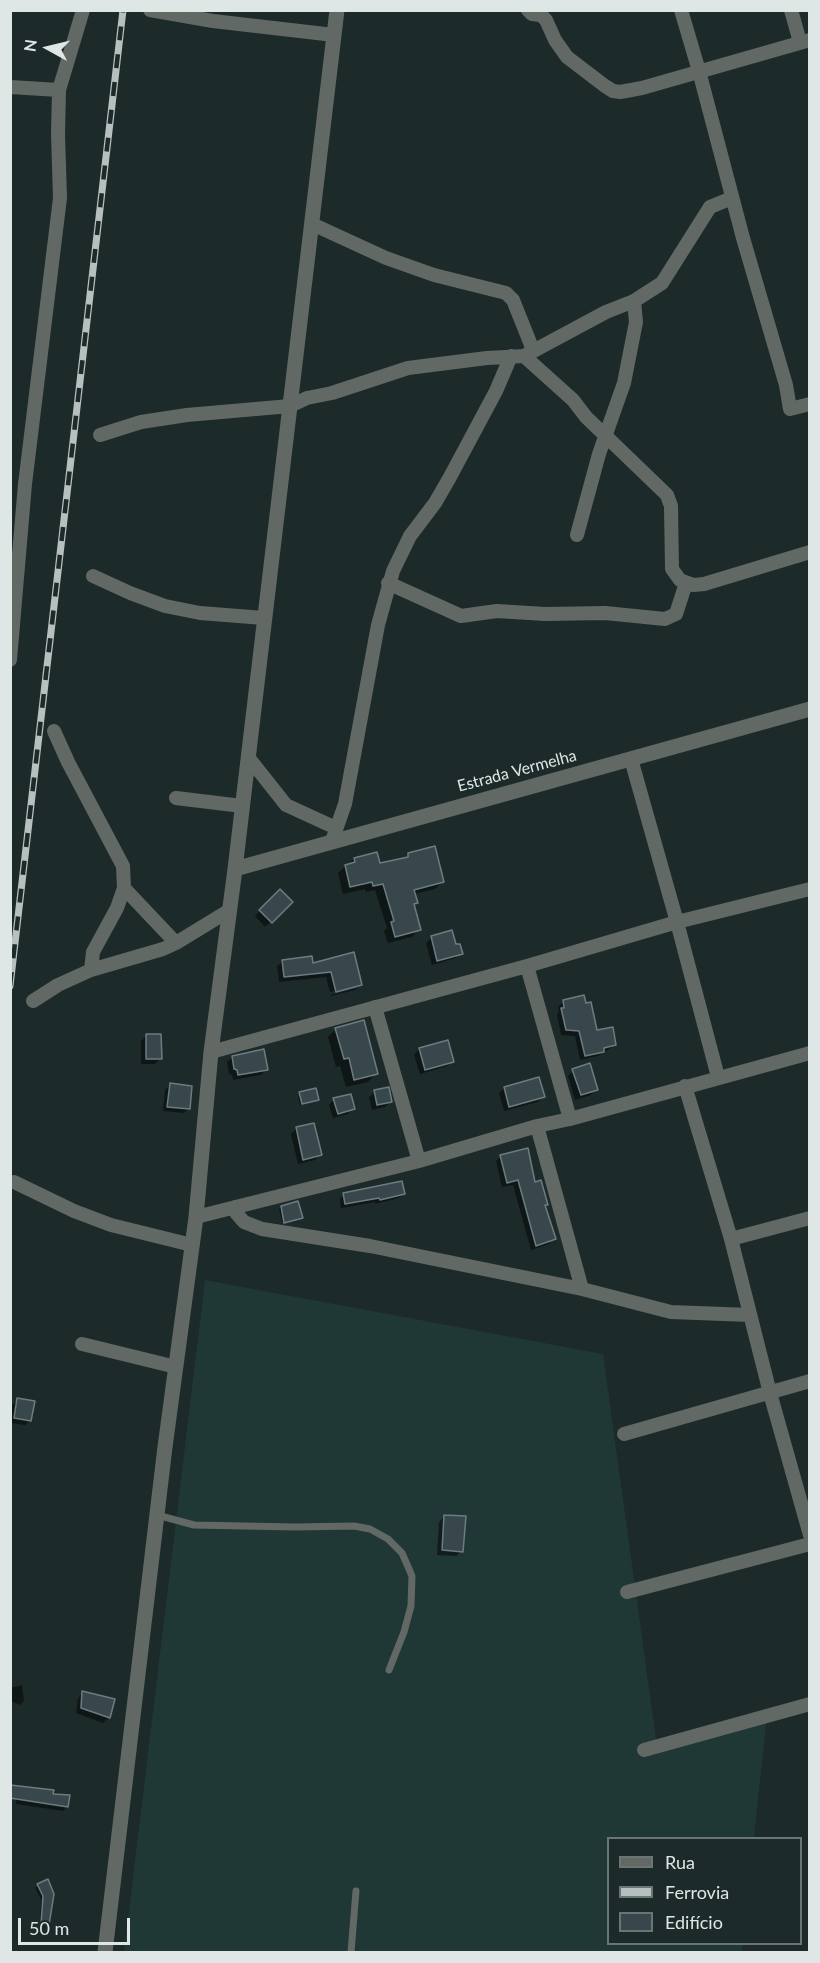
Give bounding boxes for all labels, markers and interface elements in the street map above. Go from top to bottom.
north arrow [18,18,78,78]
text: N [19,38,40,53]
street label: Estrada Vermelha [455,746,579,796]
legend [607,1837,802,1945]
text: Rua [665,1851,695,1873]
text: Ferrovia [665,1881,729,1903]
scale bar [21,1906,134,1944]
text: Edifício [665,1911,723,1933]
text: 50 m [29,1917,69,1939]

